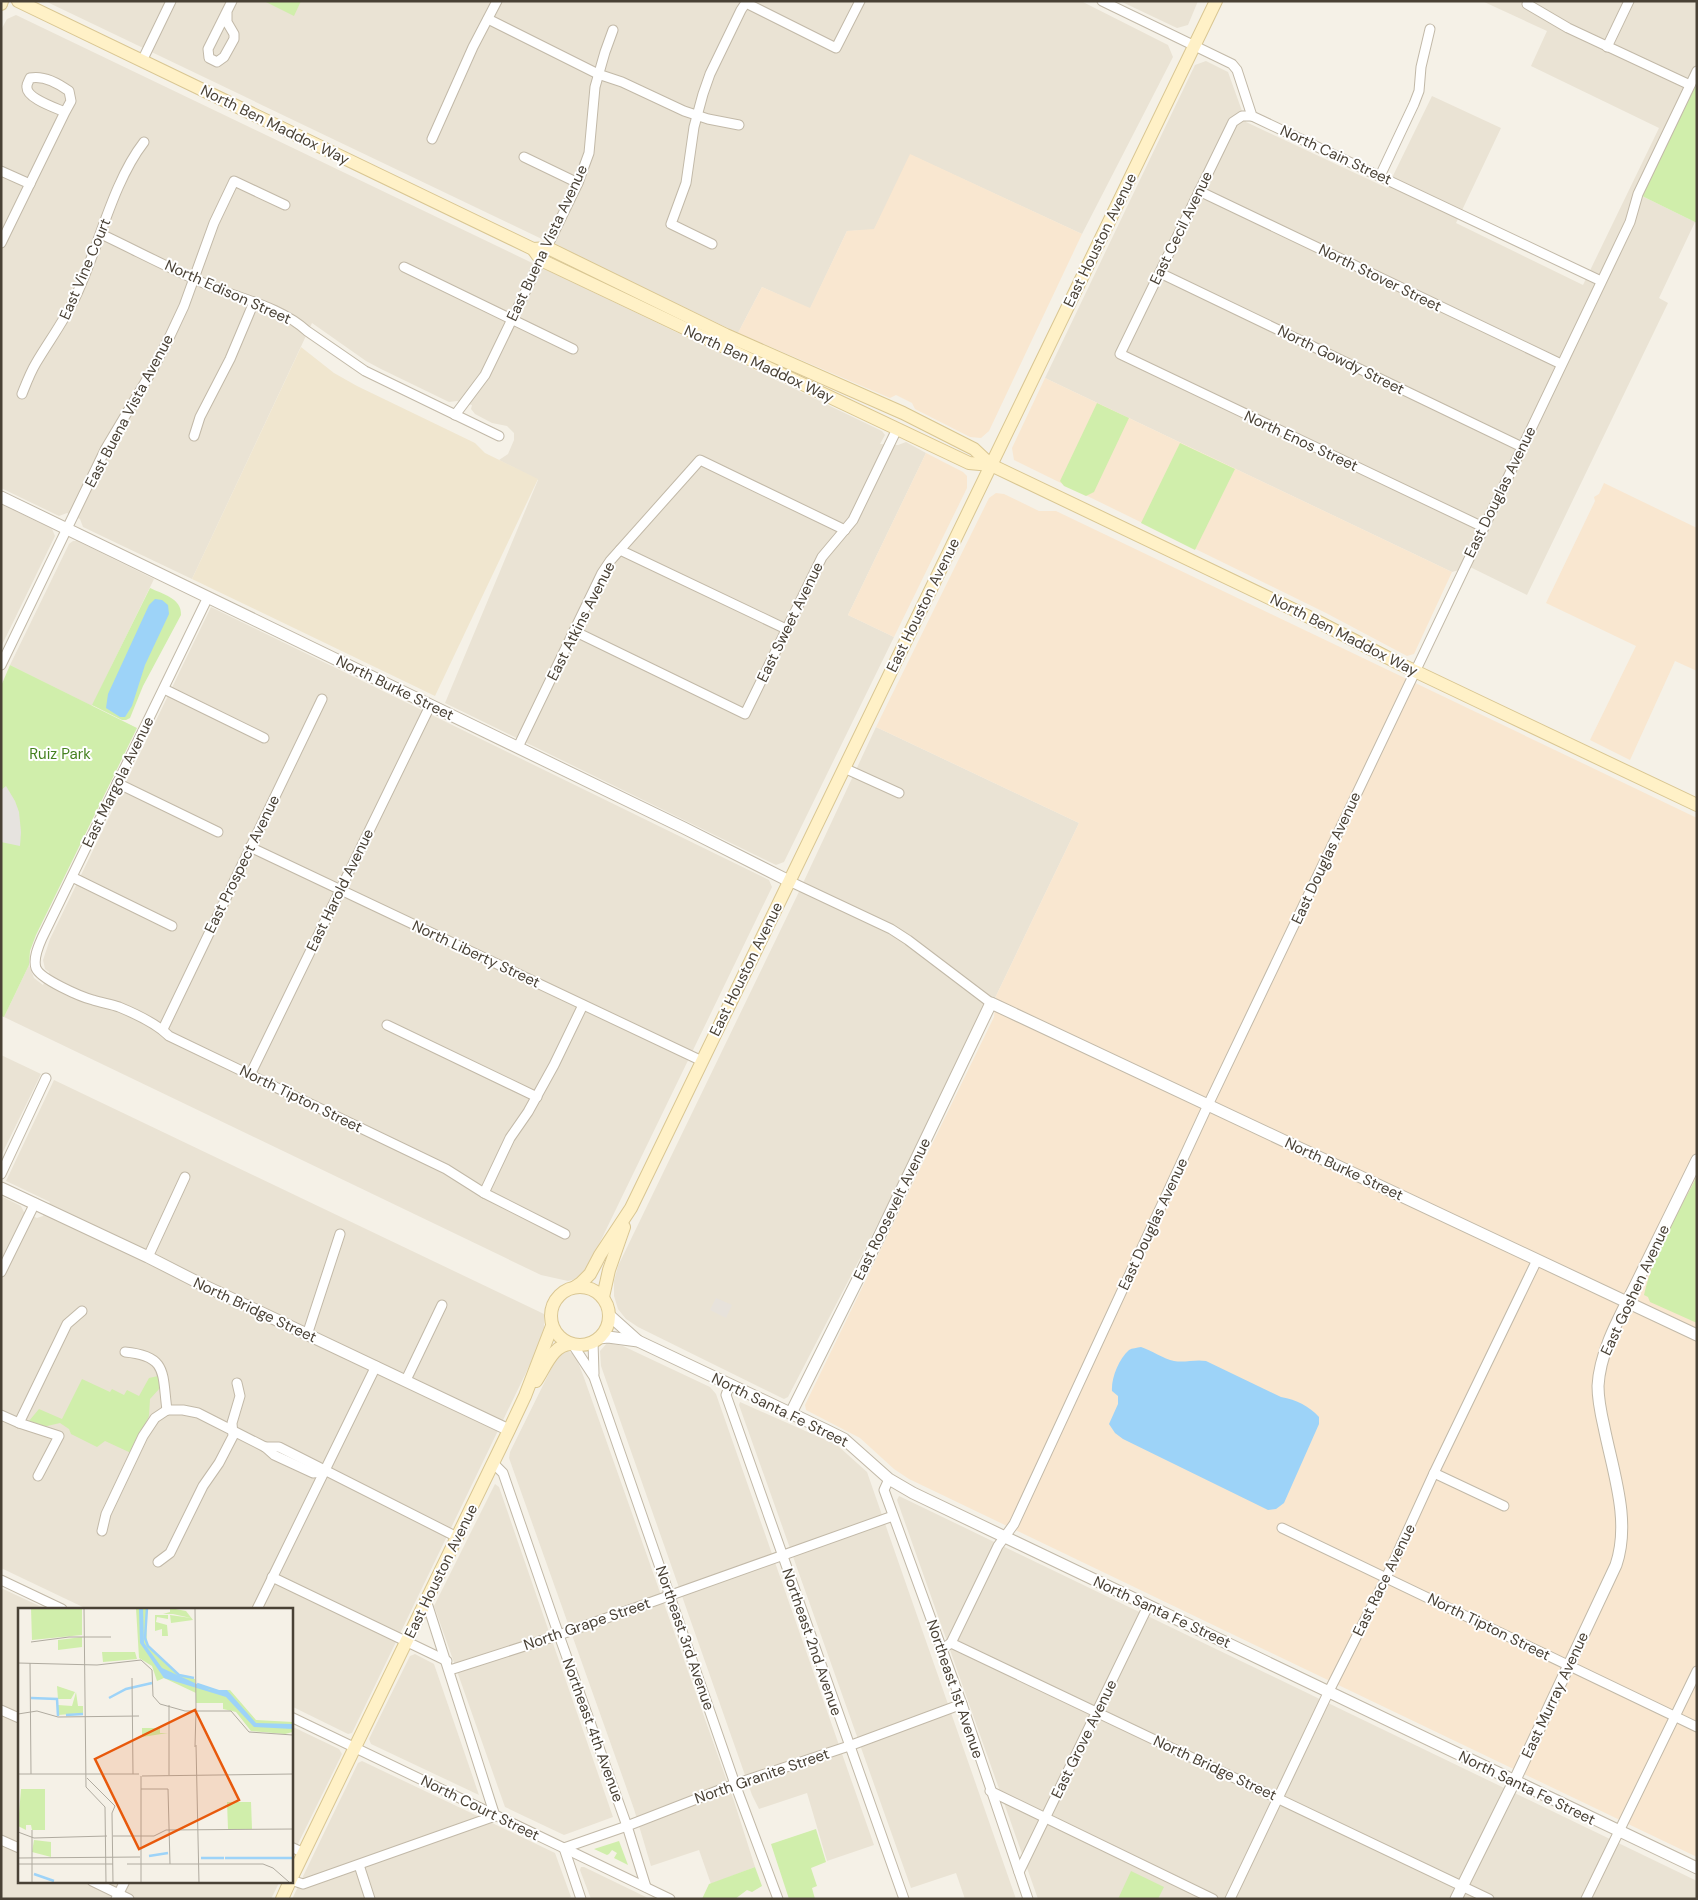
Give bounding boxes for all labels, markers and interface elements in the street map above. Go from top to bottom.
street label: North Ben Maddox Way [197,80,353,170]
street label: North Cain Street [1277,120,1395,190]
street label: East Buena Vista Avenue [502,162,592,324]
street label: East Cecil Avenue [1145,168,1217,288]
street label: East Houston Avenue [1059,170,1141,310]
street label: East Vine Court [55,215,115,323]
street label: North Stover Street [1315,240,1445,316]
street label: North Edison Street [162,255,294,329]
street label: North Ben Maddox Way [681,320,838,408]
street label: North Gowdy Street [1274,321,1408,399]
street label: East Buena Vista Avenue [80,331,178,491]
street label: North Enos Street [1241,406,1361,476]
street label: East Douglas Avenue [1459,423,1541,561]
street label: East Houston Avenue [882,535,964,675]
street label: East Atkins Avenue [542,558,620,684]
street label: East Sweet Avenue [752,559,828,685]
street label: North Ben Maddox Way [1267,589,1422,681]
street label: North Burke Street [333,651,457,725]
street label: East Margola Avenue [78,713,158,851]
park label: Ruiz Park [29,744,91,764]
street label: East Douglas Avenue [1287,789,1365,927]
street label: East Prospect Avenue [200,792,284,936]
street label: East Harold Avenue [302,825,378,955]
street label: East Houston Avenue [705,899,787,1039]
street label: North Liberty Street [409,916,543,992]
street label: North Tipton Street [236,1061,366,1137]
street label: North Burke Street [1282,1133,1407,1205]
street label: East Roosevelt Avenue [849,1135,935,1283]
street label: East Douglas Avenue [1114,1155,1192,1293]
street label: East Goshen Avenue [1596,1221,1674,1359]
street label: North Bridge Street [190,1273,320,1347]
street label: North Santa Fe Street [708,1368,852,1452]
street label: East Houston Avenue [400,1501,482,1641]
street label: East Race Avenue [1348,1521,1420,1639]
street label: Northeast 3rd Avenue [651,1563,719,1713]
street label: Northeast 2nd Avenue [777,1566,847,1718]
street label: North Santa Fe Street [1090,1571,1234,1653]
street label: North Tipton Street [1424,1589,1554,1665]
street label: North Grape Street [521,1593,653,1655]
inset map [18,1608,292,1882]
street label: Northeast 1st Avenue [922,1617,988,1761]
street label: East Murray Avenue [1517,1629,1593,1761]
street label: Northeast 4th Avenue [558,1655,628,1805]
street label: East Grove Avenue [1047,1676,1121,1802]
street label: North Bridge Street [1150,1731,1280,1805]
street label: North Granite Street [692,1744,832,1808]
street label: North Santa Fe Street [1455,1746,1599,1830]
street label: North Court Street [417,1771,543,1845]

